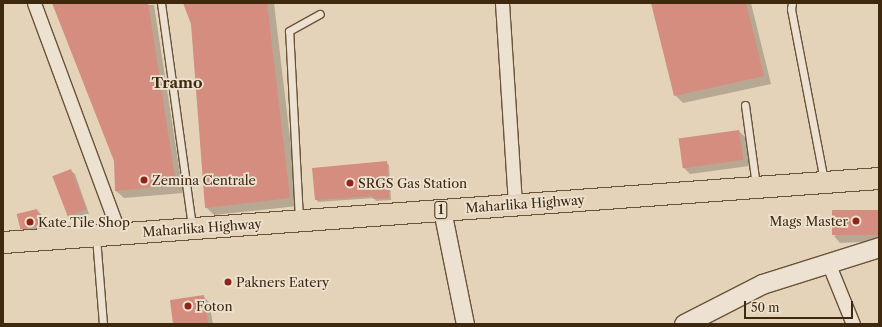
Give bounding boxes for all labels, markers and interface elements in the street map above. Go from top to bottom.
district label: Tramo [151,74,203,92]
place label: Zemina Centrale [152,172,256,188]
marker: Zemina Centrale [139,175,149,185]
place label: SRGS Gas Station [358,175,467,191]
marker: SRGS Gas Station [345,178,355,188]
street label: Maharlika Highway [465,192,585,216]
road number: 1 [434,200,448,220]
place label: Mags Master [769,213,848,229]
place label: Kate Tile Shop [38,214,130,230]
street label: Maharlika Highway [142,216,262,240]
marker: Mags Master [851,216,861,226]
marker: Kate Tile Shop [25,217,35,227]
place label: Pakners Eatery [236,274,329,290]
marker: Pakners Eatery [223,277,233,287]
scale bar [746,293,855,319]
place label: Foton [196,298,233,314]
text: 50 m [751,300,780,315]
marker: Foton [183,301,193,311]

